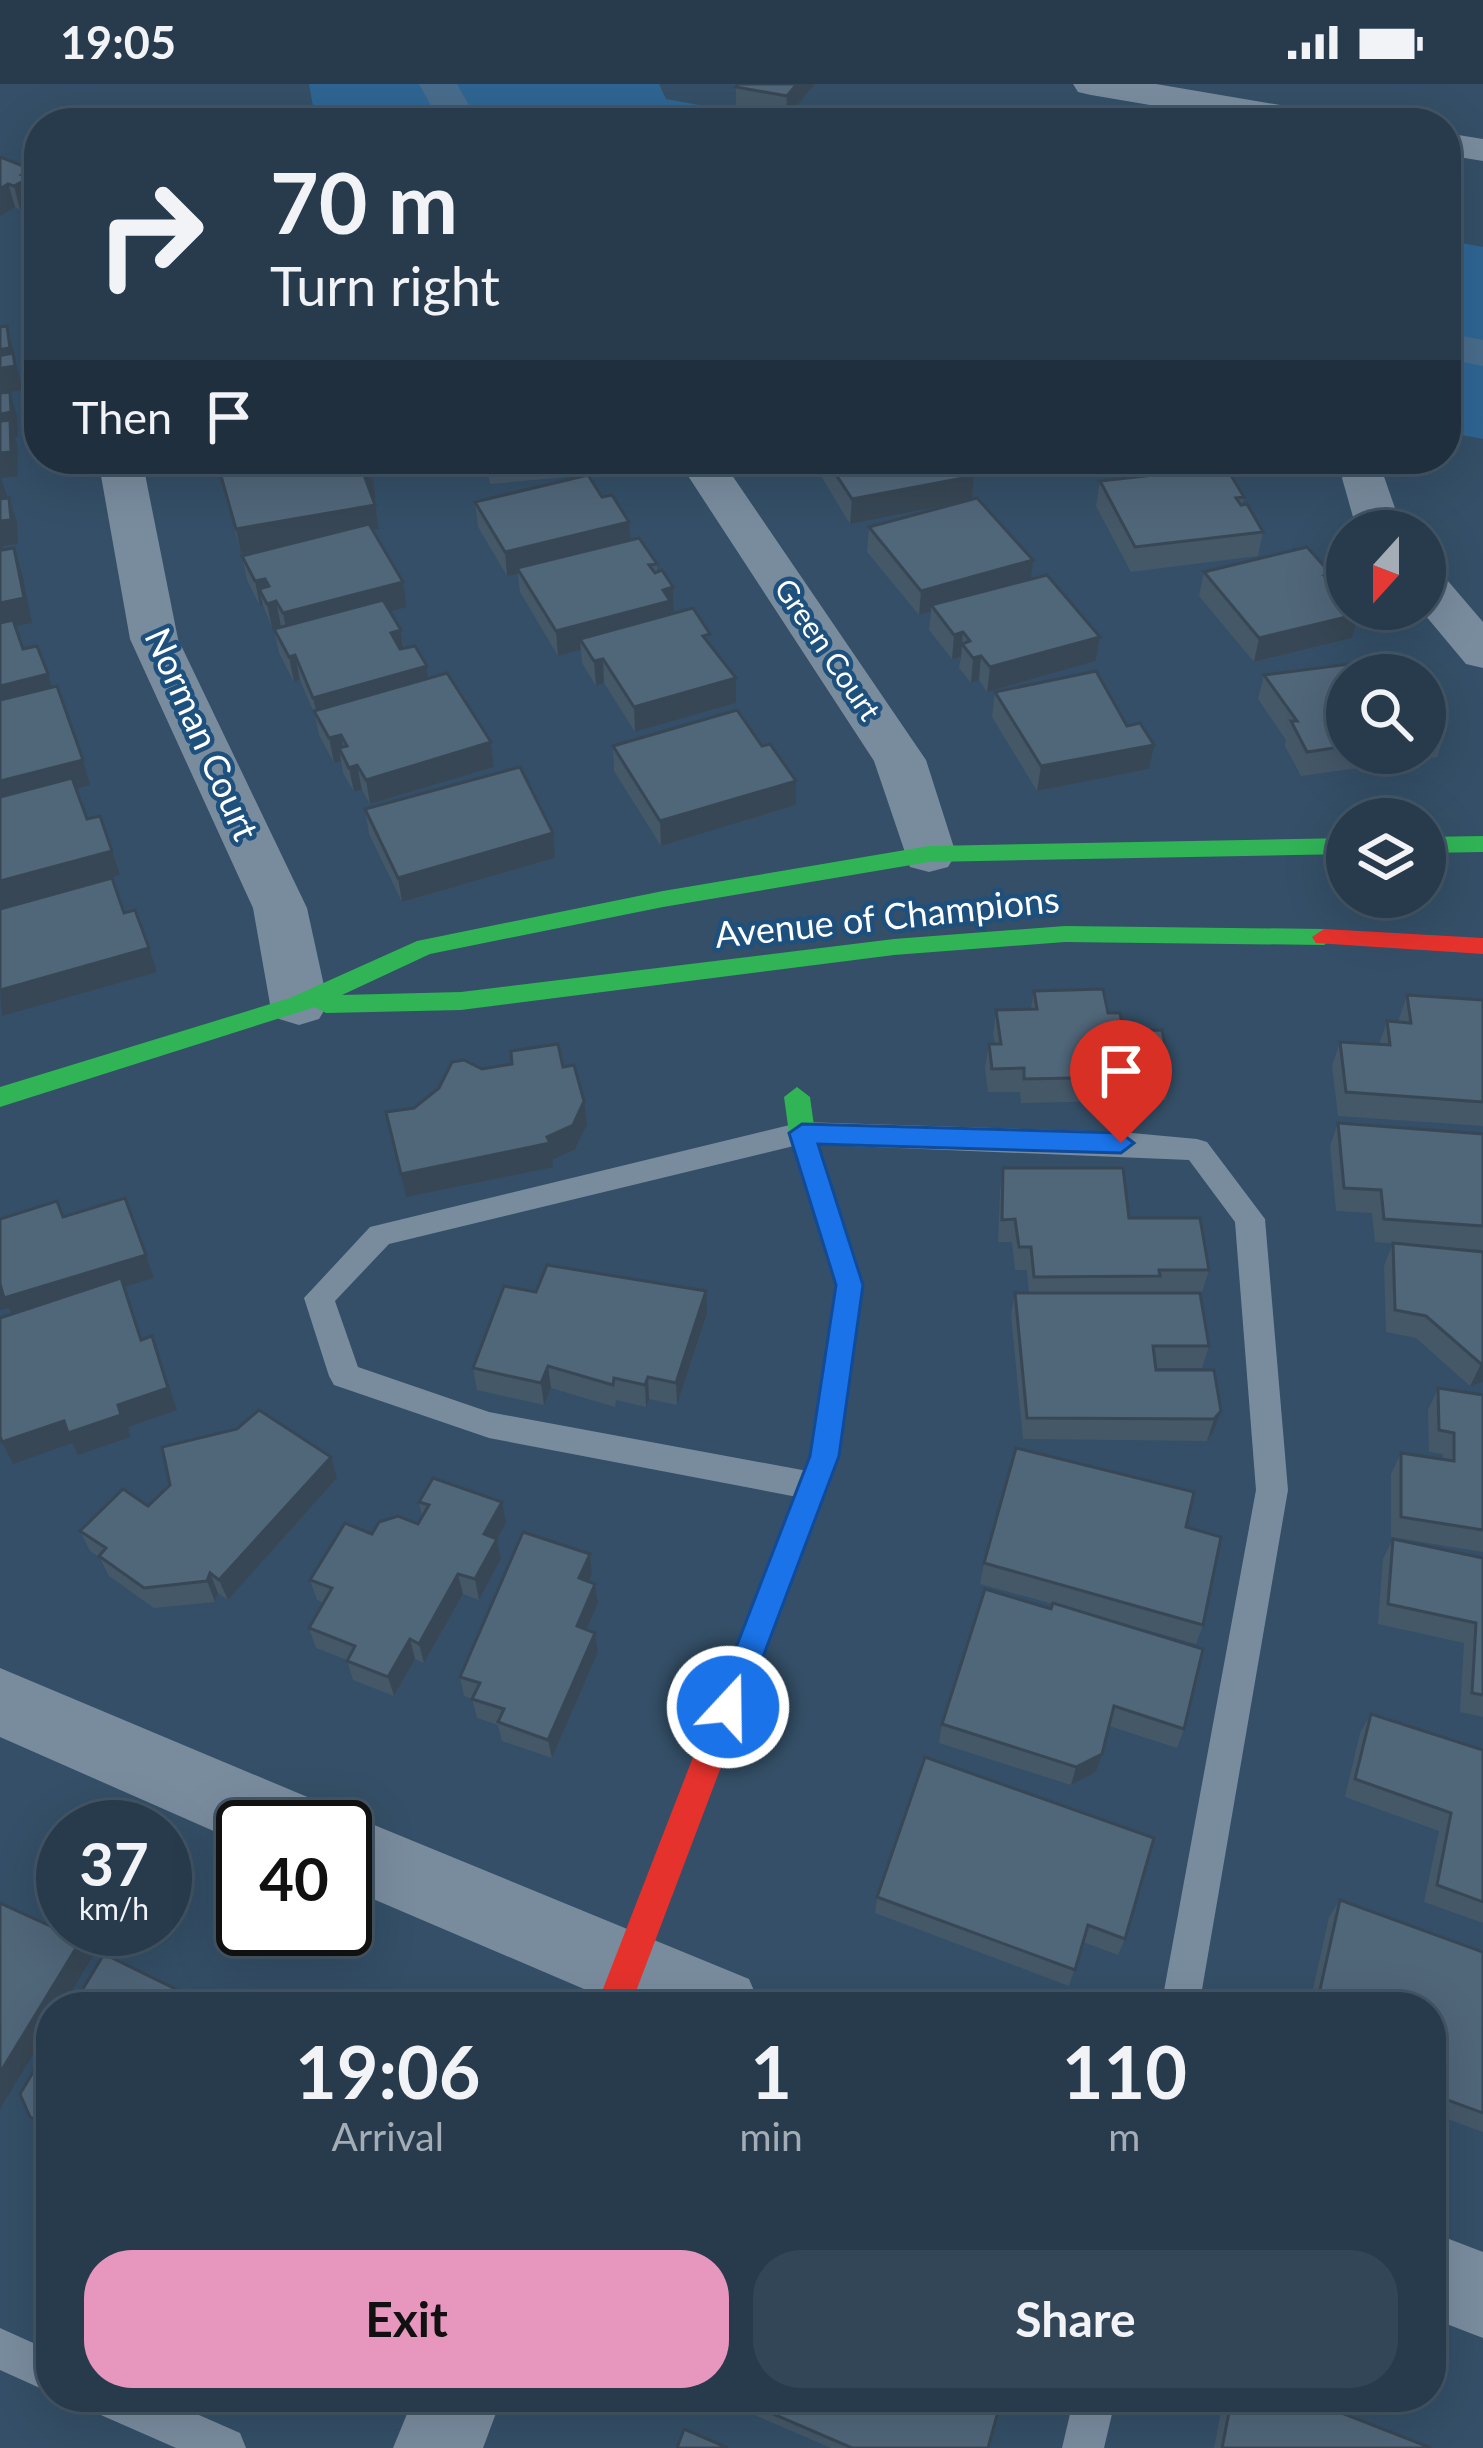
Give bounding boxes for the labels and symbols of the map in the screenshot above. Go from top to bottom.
north arrow [1326,510,1446,630]
street label: Green Court [768,571,889,727]
street label: Norman Court [137,621,269,847]
street label: Avenue of Champions [712,876,1061,956]
pin [1070,1020,1172,1143]
position arrow [665,1644,791,1770]
speed limit sign: 40 [216,1800,372,1956]

